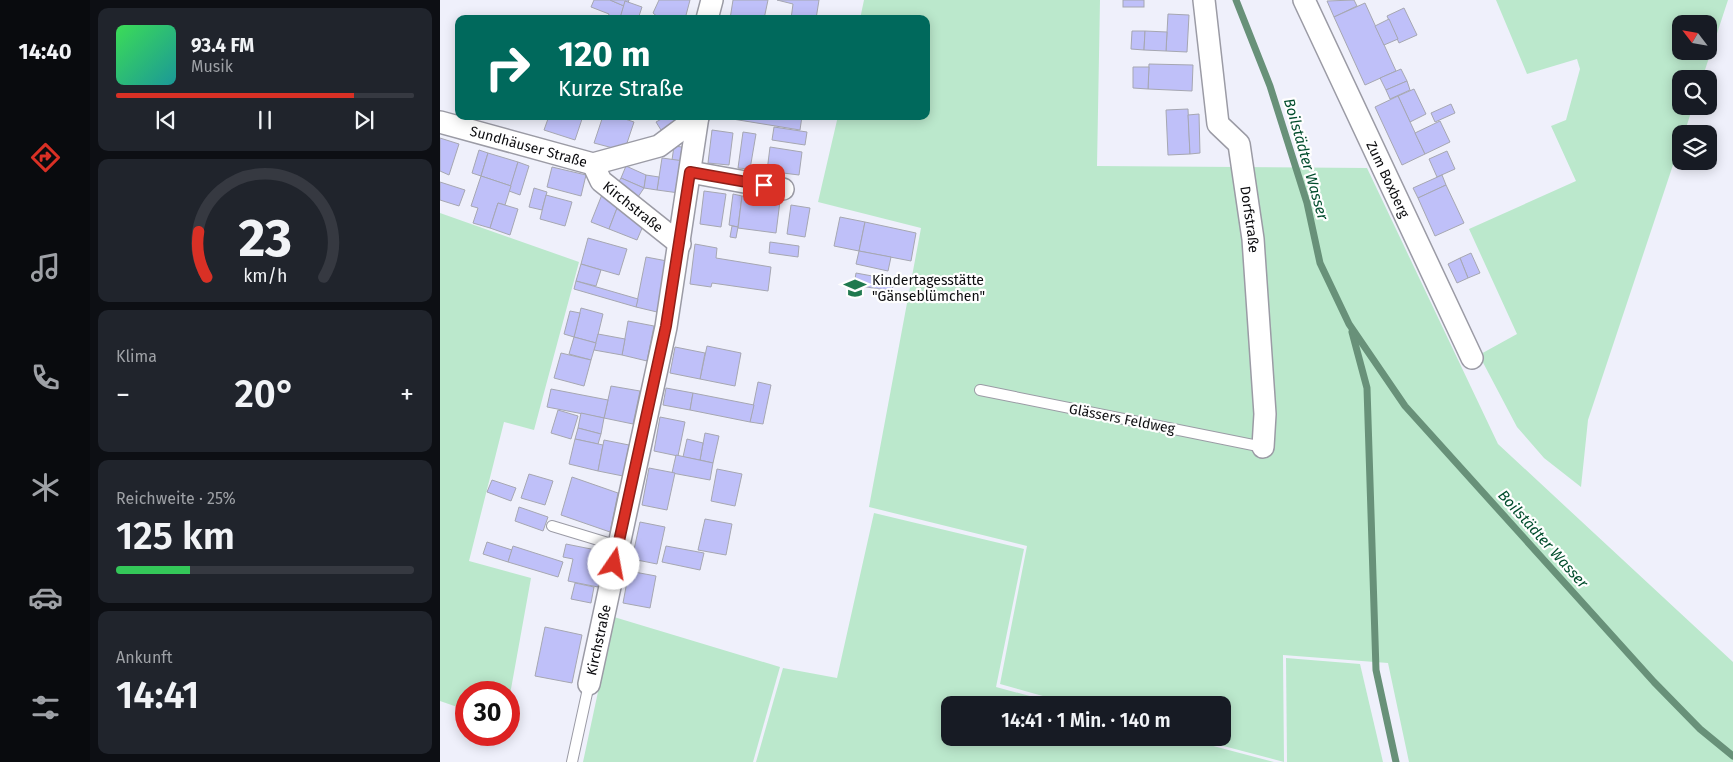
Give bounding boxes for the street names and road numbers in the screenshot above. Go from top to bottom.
street label: Sundhäuser Straße [468,122,589,171]
street label: Zum Boxberg [1363,138,1414,221]
street label: Kirchstraße [600,178,667,236]
street label: Dorfstraße [1237,185,1262,253]
street label: Glässers Feldweg [1068,400,1177,438]
street label: Kirchstraße [583,603,614,677]

